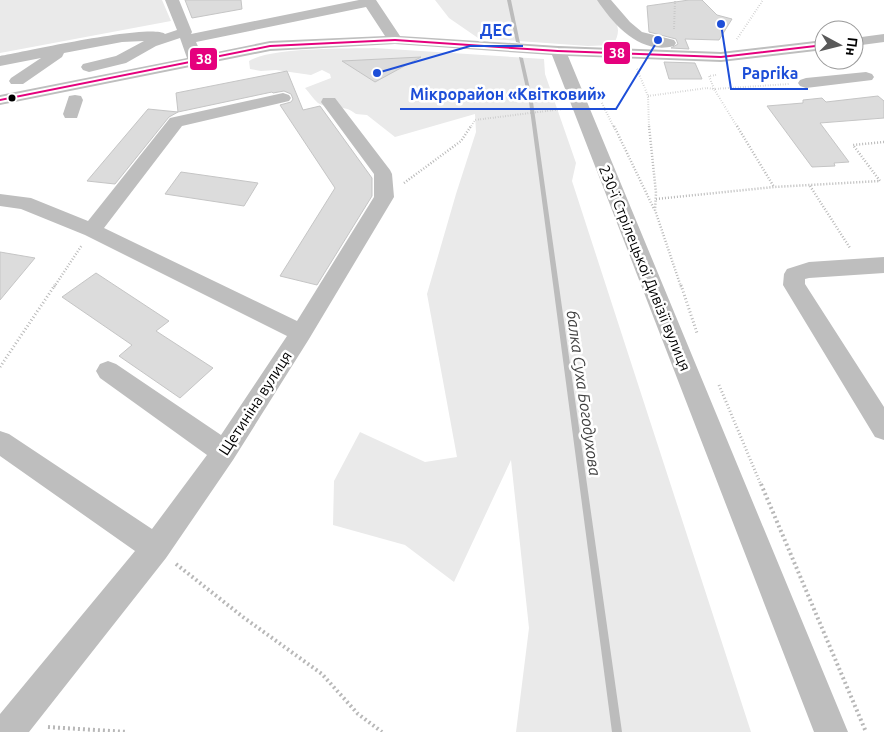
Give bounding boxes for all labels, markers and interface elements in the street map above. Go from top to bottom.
callout: ДЕС [470,15,523,46]
north arrow [814,20,864,70]
text: ДЕС [480,21,512,39]
text: Пн [843,36,861,57]
line badge: 38 [603,41,631,65]
text: 38 [609,45,625,61]
line badge: 38 [189,47,218,71]
text: 38 [196,51,212,67]
callout: Paprika [731,58,808,89]
text: Paprika [742,64,798,82]
callout: Мікрорайон «Квітковий» [400,78,616,109]
text: Мікрорайон «Квітковий» [410,85,606,103]
unlabelled marker [7,93,17,103]
street label: 230-ї Стрілецької Дивізії вулиця [596,163,694,373]
water label: балка Суха Богодухова [563,309,605,477]
street label: Щетиніна вулиця [215,348,295,458]

